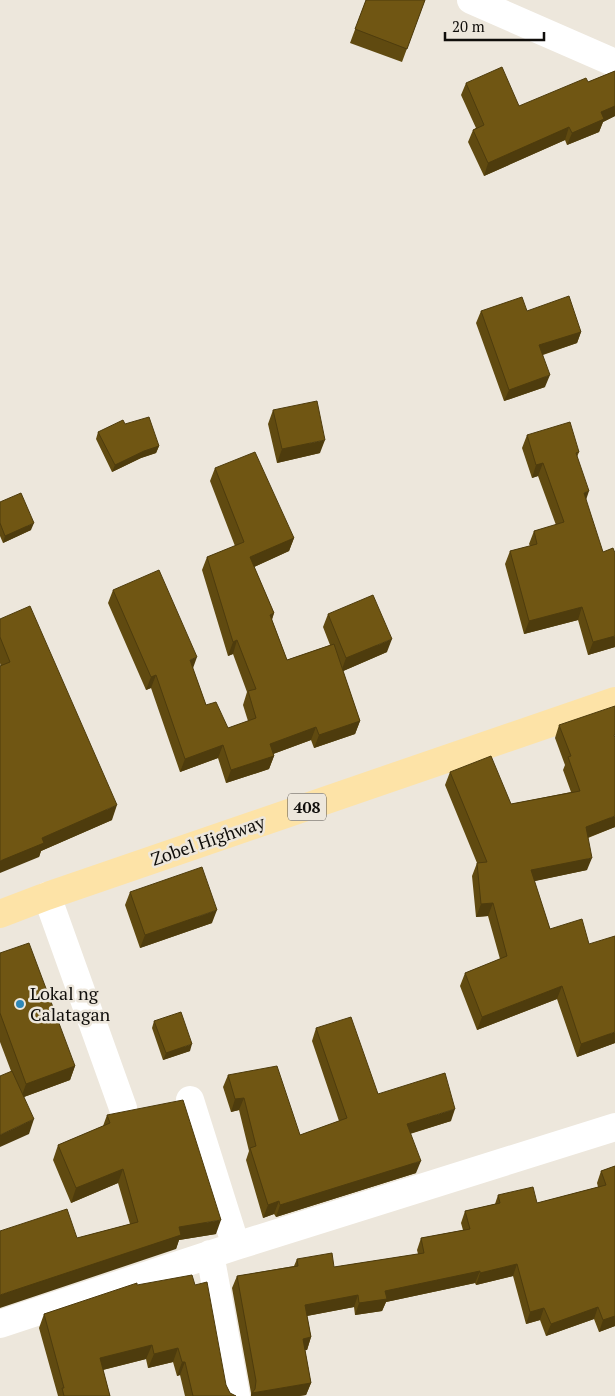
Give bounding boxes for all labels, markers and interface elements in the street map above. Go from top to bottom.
scale bar [445,10,544,42]
text: 20 m [452,16,485,36]
road number: 408 [288,794,326,820]
street label: Zobel Highway [148,809,269,871]
place label: Lokal ng Calatagan [30,981,111,1026]
marker: Lokal ng Calatagan [14,998,26,1010]

